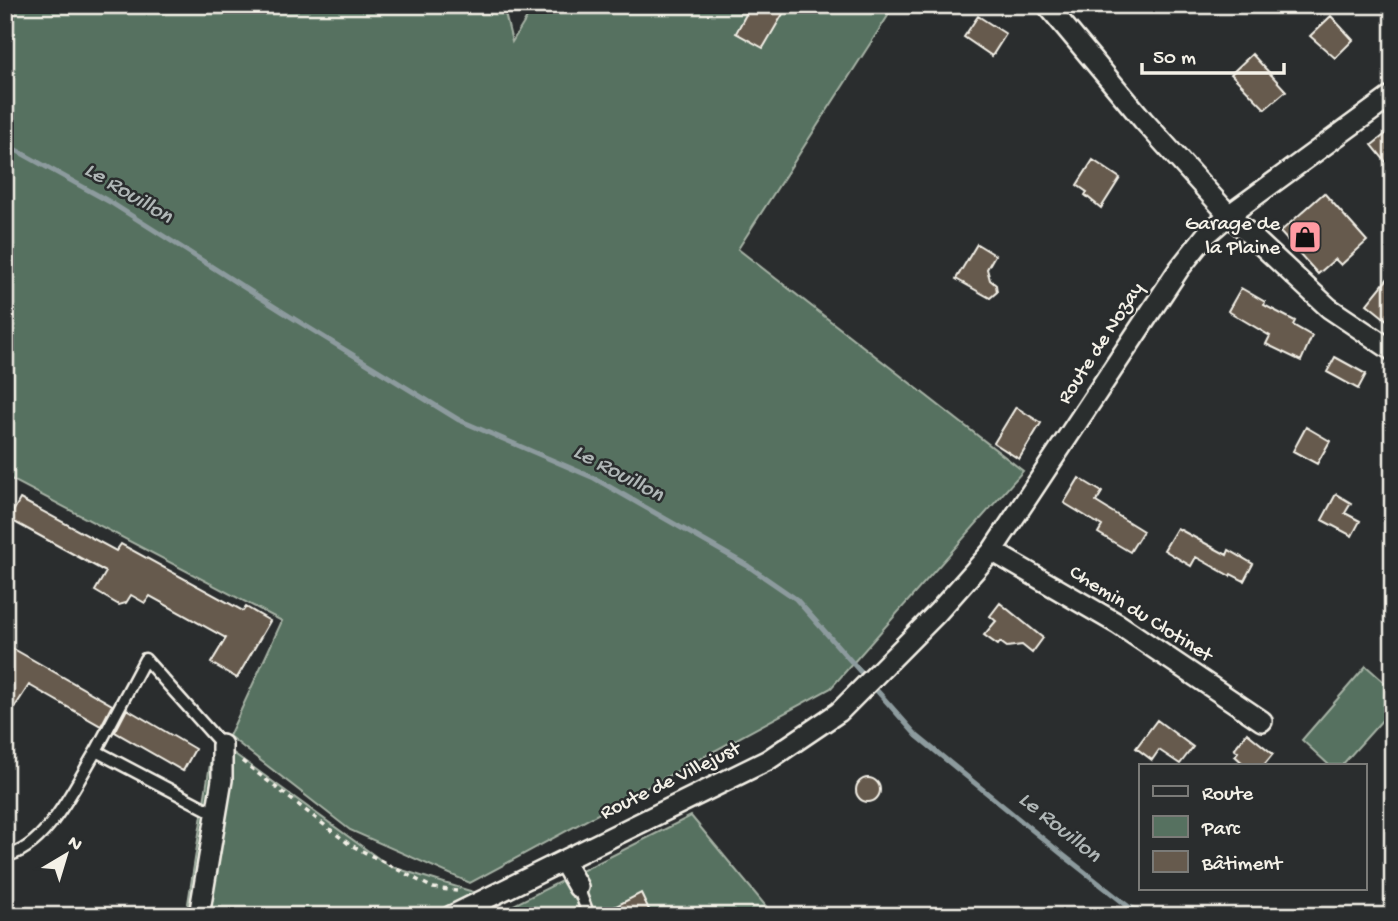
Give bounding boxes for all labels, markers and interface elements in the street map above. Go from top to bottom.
scale bar [1142,32,1284,76]
text: 50 m [1153,47,1196,72]
water label: Le Rouillon [79,157,178,231]
place label: Garage de la Plaine [1185,213,1281,262]
shop icon: Garage de la Plaine [1286,218,1324,256]
street label: Route de Nozay [1053,278,1151,410]
water label: Le Rouillon [568,439,669,510]
street label: Chemin du Clotinet [1064,561,1218,670]
street label: Route de Villejust [597,736,747,827]
legend [1139,764,1366,890]
text: Route [1202,783,1254,808]
water label: Le Rouillon [1012,787,1107,870]
text: Parc [1201,818,1241,843]
north arrow [32,820,102,890]
text: N [62,831,86,857]
text: Bâtiment [1201,853,1284,878]

